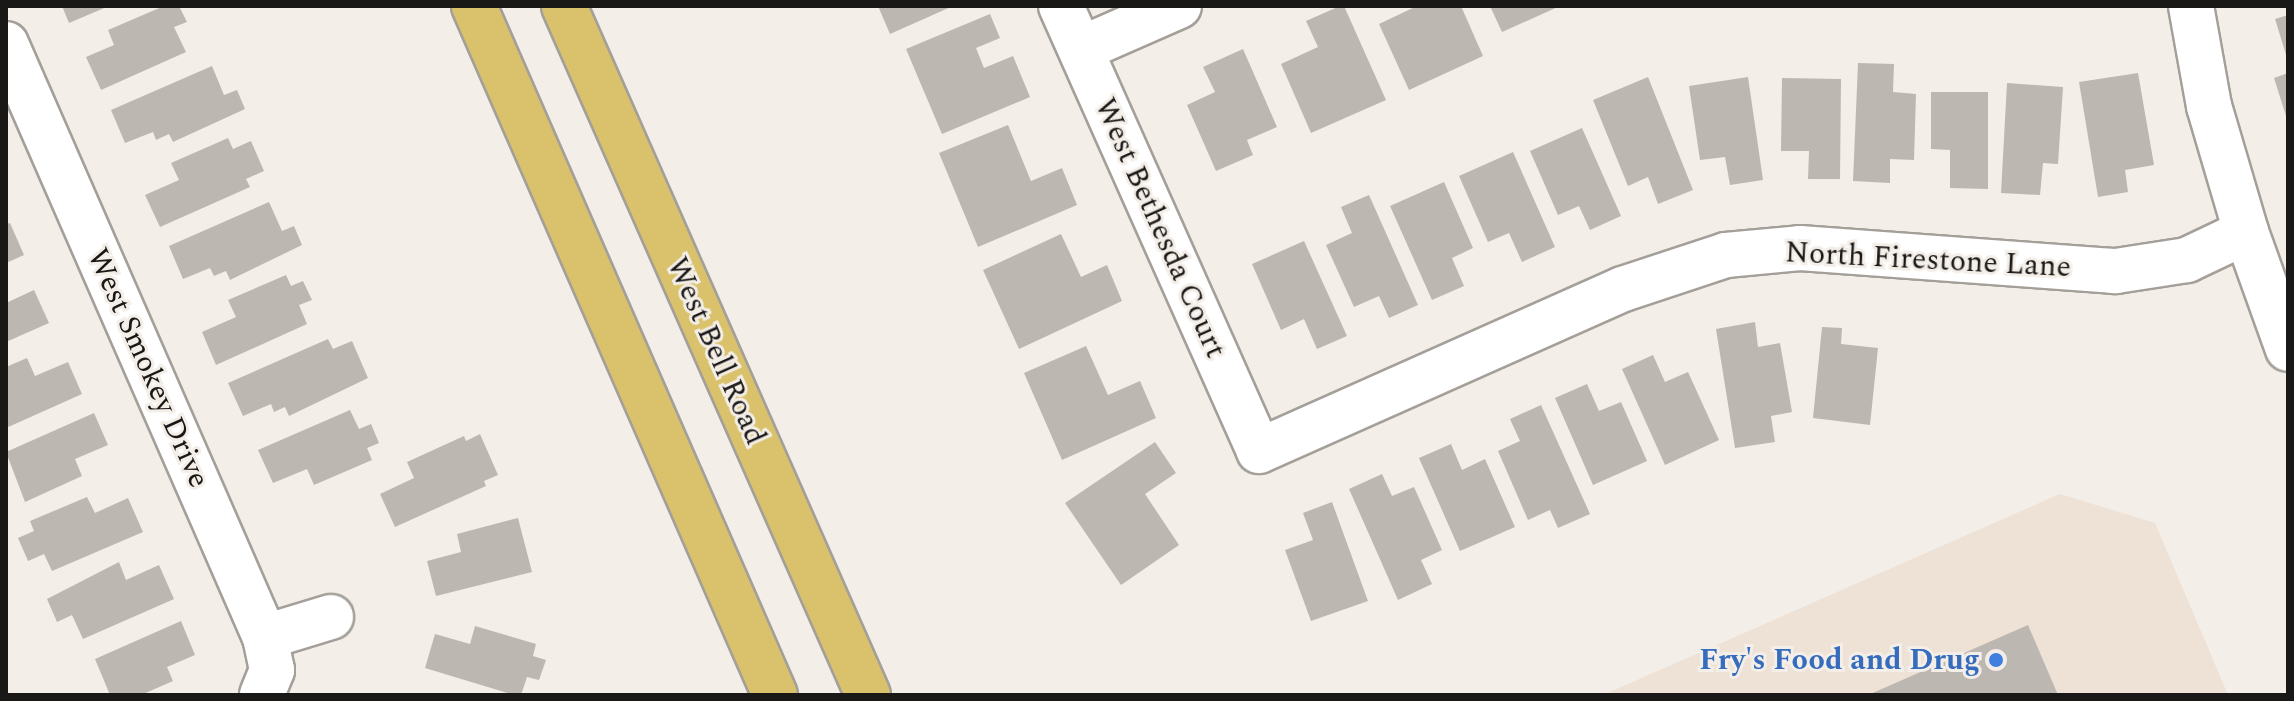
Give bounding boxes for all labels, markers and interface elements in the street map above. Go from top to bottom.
street label: West Bethesda Court [1087,93,1233,363]
street label: North Firestone Lane [1784,235,2072,285]
street label: West Smokey Drive [79,243,217,493]
street label: West Bell Road [659,252,773,450]
place label: Fry's Food and Drug [1699,642,1980,678]
marker: Fry's Food and Drug [1987,651,2005,669]

